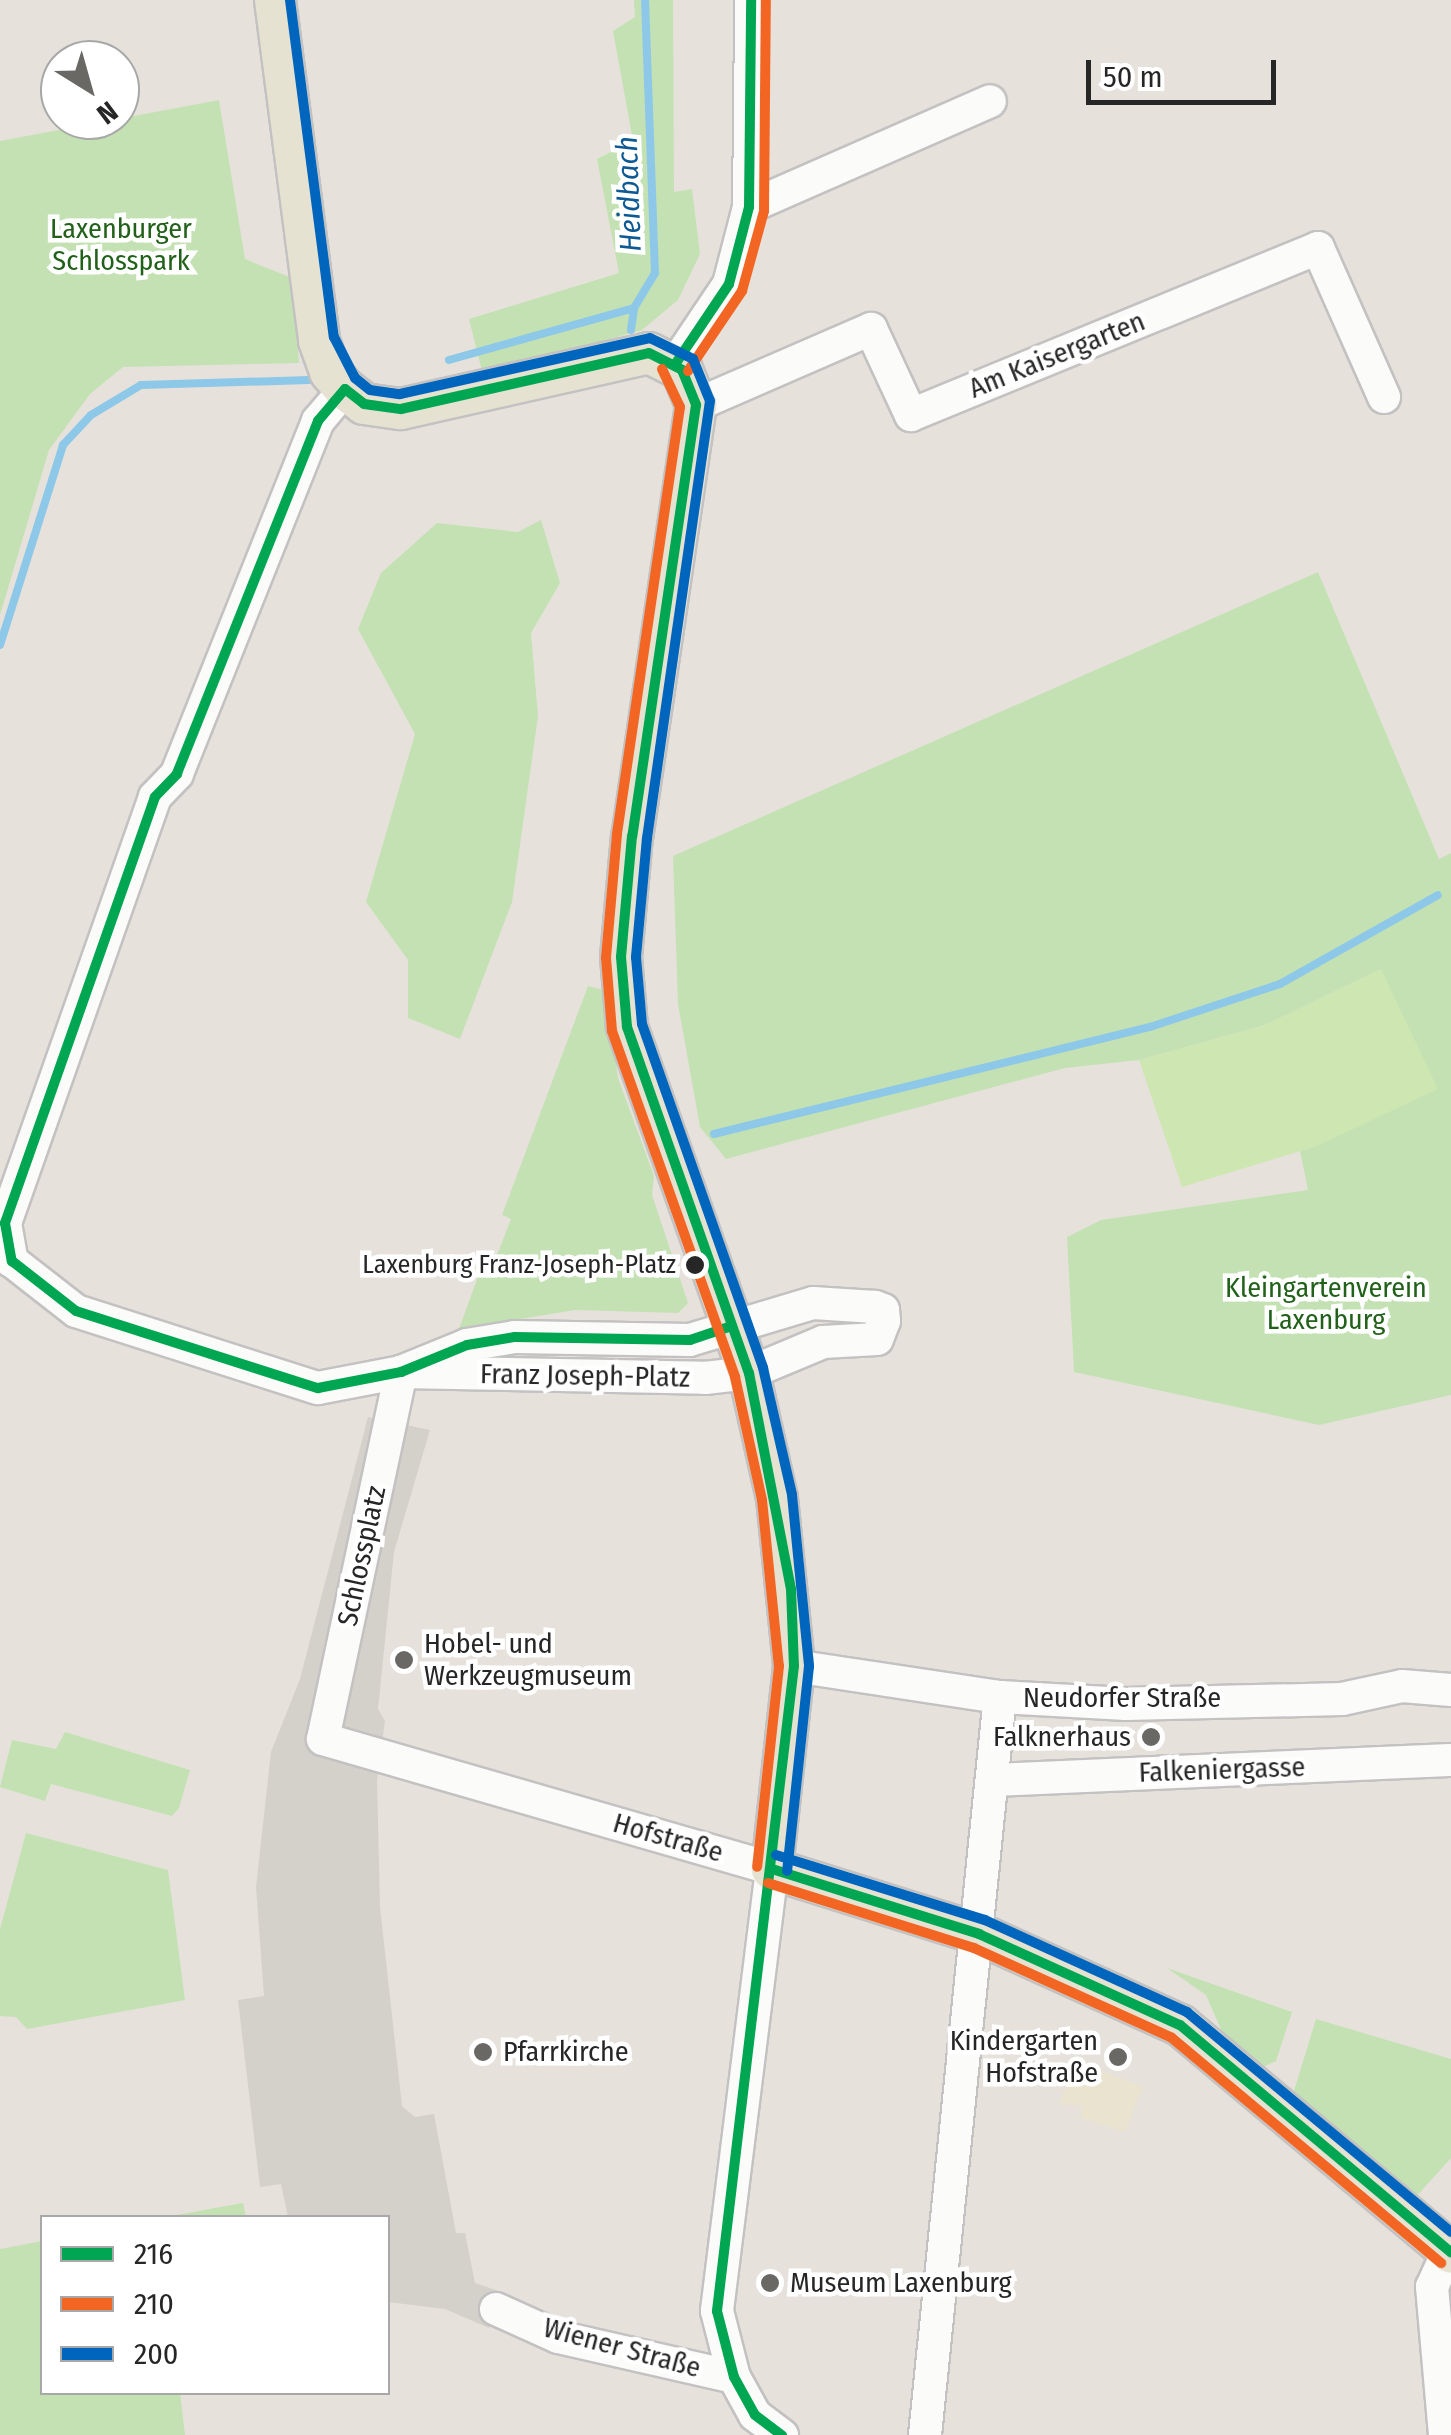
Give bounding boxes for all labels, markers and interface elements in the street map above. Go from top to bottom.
north arrow [40,40,140,140]
scale bar [1091,40,1281,102]
text: 50 m [1103,59,1163,95]
text: N [91,95,124,131]
water label: Heidbach [609,136,649,252]
park label: Laxenburger Schlosspark [50,212,192,278]
street label: Am Kaisergarten [964,304,1150,406]
place label: Laxenburg Franz-Joseph-Platz [362,1249,676,1281]
marker: Laxenburg Franz-Joseph-Platz [685,1255,705,1275]
park label: Kleingartenverein Laxenburg [1225,1271,1427,1337]
street label: Franz Joseph-Platz [480,1357,690,1395]
street label: Schlossplatz [331,1483,393,1629]
place label: Hobel- und Werkzeugmuseum [424,1627,632,1693]
marker: Hobel- und Werkzeugmuseum [393,1649,415,1671]
street label: Neudorfer Straße [1023,1681,1221,1715]
place label: Falknerhaus [993,1720,1131,1754]
marker: Falknerhaus [1140,1726,1162,1748]
street label: Falkeniergasse [1138,1750,1306,1790]
street label: Hofstraße [609,1806,727,1870]
place label: Kindergarten Hofstraße [950,2024,1098,2090]
place label: Pfarrkirche [503,2035,628,2069]
marker: Pfarrkirche [472,2041,494,2063]
marker: Kindergarten Hofstraße [1107,2046,1129,2068]
legend [40,2215,390,2395]
text: 216 [134,2236,173,2272]
place label: Museum Laxenburg [790,2266,1012,2300]
marker: Museum Laxenburg [759,2272,781,2294]
text: 210 [134,2286,174,2322]
street label: Wiener Straße [540,2311,704,2385]
text: 200 [134,2336,179,2372]

